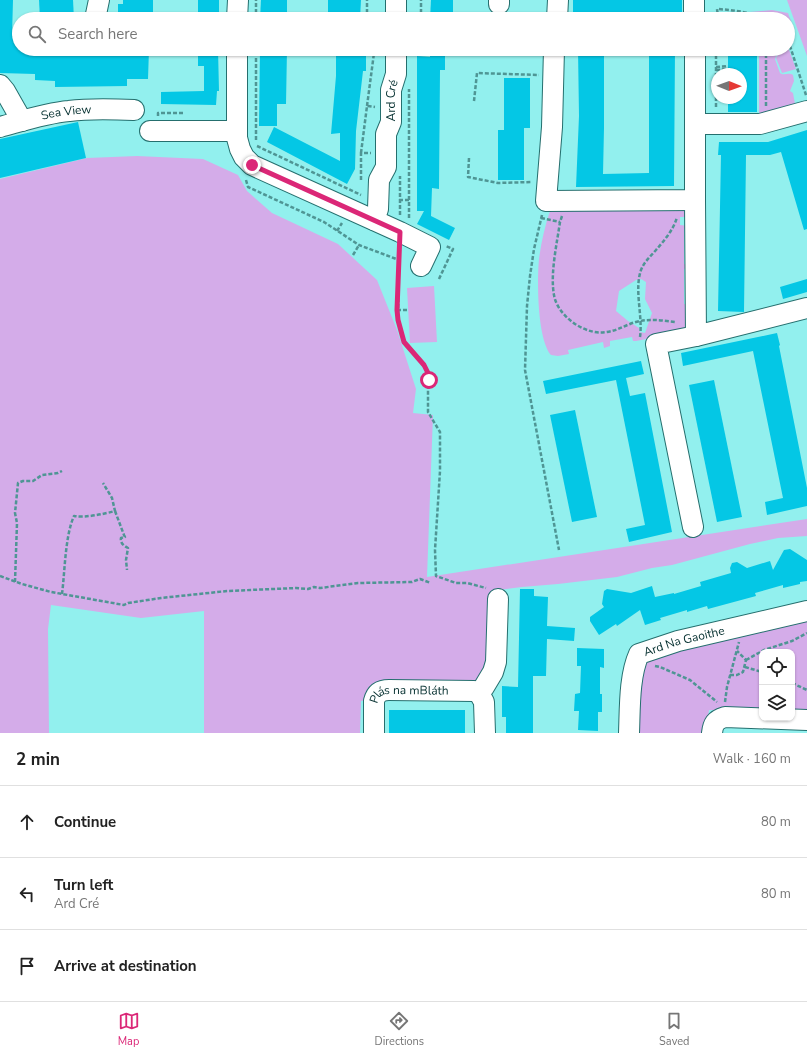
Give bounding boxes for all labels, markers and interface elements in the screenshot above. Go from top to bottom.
search box [12,12,795,56]
icon: search [26,23,48,45]
text: Search here [58,24,138,44]
north arrow [711,68,747,104]
street label: Ard Cré [383,78,402,121]
street label: Sea View [39,101,92,124]
route end [243,156,261,174]
route start [420,371,438,389]
street label: Ard Na Gaoithe [641,622,726,660]
map controls [759,649,795,721]
button: locate [759,649,795,685]
street label: Plás na mBláth [366,682,449,705]
button: layers [759,685,795,721]
text: 2 min [16,748,60,771]
text: Walk · 160 m [713,750,791,768]
icon: ahead [16,811,38,833]
text: Continue [54,812,116,832]
text: 80 m [761,813,791,831]
text: Turn left [54,875,113,895]
icon: left [16,883,38,905]
text: 80 m [761,885,791,903]
text: Ard Cré [54,895,99,913]
icon: arrive [16,955,38,977]
text: Arrive at destination [54,956,197,976]
tab: Map [118,1010,140,1049]
tab: Directions [375,1010,424,1049]
tab: Saved [659,1010,689,1049]

